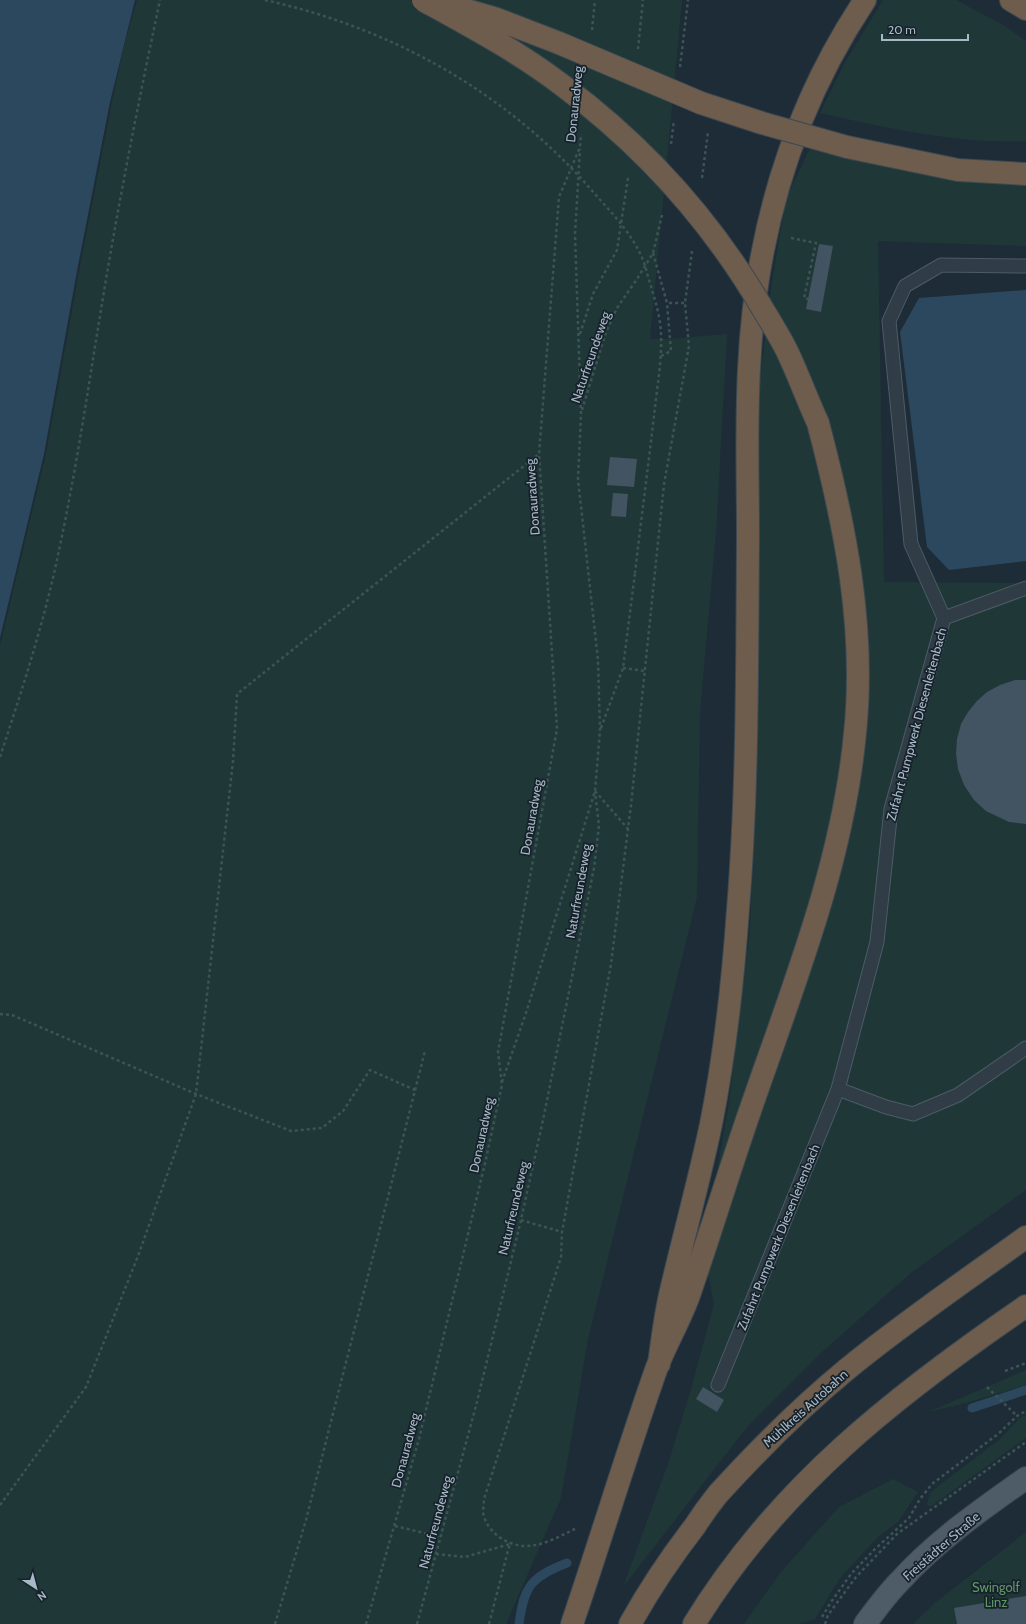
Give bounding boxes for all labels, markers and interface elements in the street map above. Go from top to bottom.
scale bar [882,16,968,42]
text: 20 m [888,22,916,37]
street label: Donauradweg [562,64,586,143]
street label: Naturfreundeweg [567,309,613,405]
street label: Donauradweg [521,458,543,536]
street label: Zufahrt Pumpwerk Diesenleitenbach [882,626,950,822]
street label: Donauradweg [516,777,546,856]
street label: Naturfreundeweg [562,842,594,940]
street label: Donauradweg [465,1095,497,1174]
street label: Zufahrt Pumpwerk Diesenleitenbach [733,1142,823,1332]
street label: Naturfreundeweg [494,1159,532,1256]
street label: Mühlkreis Autobahn [759,1366,851,1450]
street label: Donauradweg [387,1410,423,1489]
street label: Naturfreundeweg [415,1473,455,1570]
street label: Freistädter Straße [899,1508,983,1584]
north arrow [16,1568,56,1608]
park label: Swingolf Linz [972,1579,1021,1610]
text: N [35,1588,49,1604]

